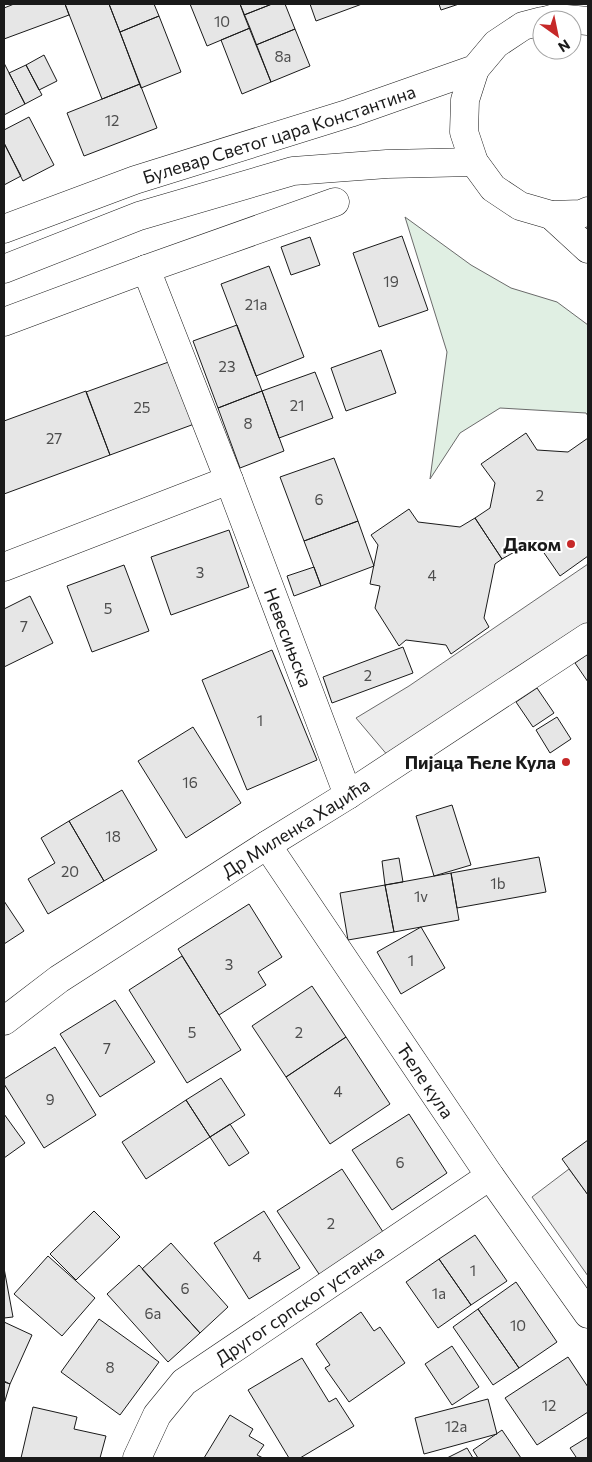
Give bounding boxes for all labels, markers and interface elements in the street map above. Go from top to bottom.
north arrow [532,10,582,60]
house number: 10 [214,12,230,30]
text: N [555,36,573,56]
house number: 8a [275,47,291,65]
street label: Булевар Светог цара Константина [140,80,418,188]
house number: 12 [105,111,119,129]
house number: 19 [383,272,399,290]
house number: 21a [245,295,267,313]
house number: 23 [219,357,235,375]
house number: 21 [290,396,304,414]
house number: 25 [134,398,150,416]
house number: 8 [243,414,253,432]
house number: 27 [46,429,62,447]
house number: 2 [536,486,544,504]
house number: 6 [314,490,324,508]
place label: Даком [503,533,561,555]
marker: Даком [565,538,577,550]
house number: 3 [196,563,204,581]
house number: 4 [428,566,437,584]
street label: Невесињска [260,585,317,690]
house number: 5 [104,599,112,617]
house number: 7 [20,617,28,635]
house number: 2 [364,666,372,684]
house number: 1 [257,711,263,729]
place label: Пијаца Ћеле Кула [405,751,556,773]
marker: Пијаца Ћеле Кула [560,756,572,768]
house number: 16 [182,773,198,791]
street label: Др Миленка Хаџића [218,773,373,882]
house number: 18 [105,827,121,845]
house number: 20 [61,862,79,880]
house number: 1b [490,874,506,892]
house number: 1v [414,887,428,905]
house number: 1 [408,951,414,969]
house number: 3 [225,955,233,973]
house number: 5 [188,1023,196,1041]
house number: 2 [295,1023,303,1041]
house number: 7 [103,1039,111,1057]
street label: Ћеле кула [392,1039,459,1122]
house number: 4 [334,1082,343,1100]
house number: 9 [45,1090,55,1108]
house number: 6 [395,1153,405,1171]
house number: 2 [327,1214,335,1232]
street label: Другог српског устанка [211,1240,388,1369]
house number: 4 [253,1247,262,1265]
house number: 1 [470,1261,476,1279]
house number: 6 [180,1279,190,1297]
house number: 1a [432,1284,446,1302]
house number: 6a [145,1304,161,1322]
house number: 10 [510,1316,526,1334]
house number: 8 [105,1358,115,1376]
house number: 12 [542,1396,556,1414]
house number: 12a [445,1417,467,1435]

